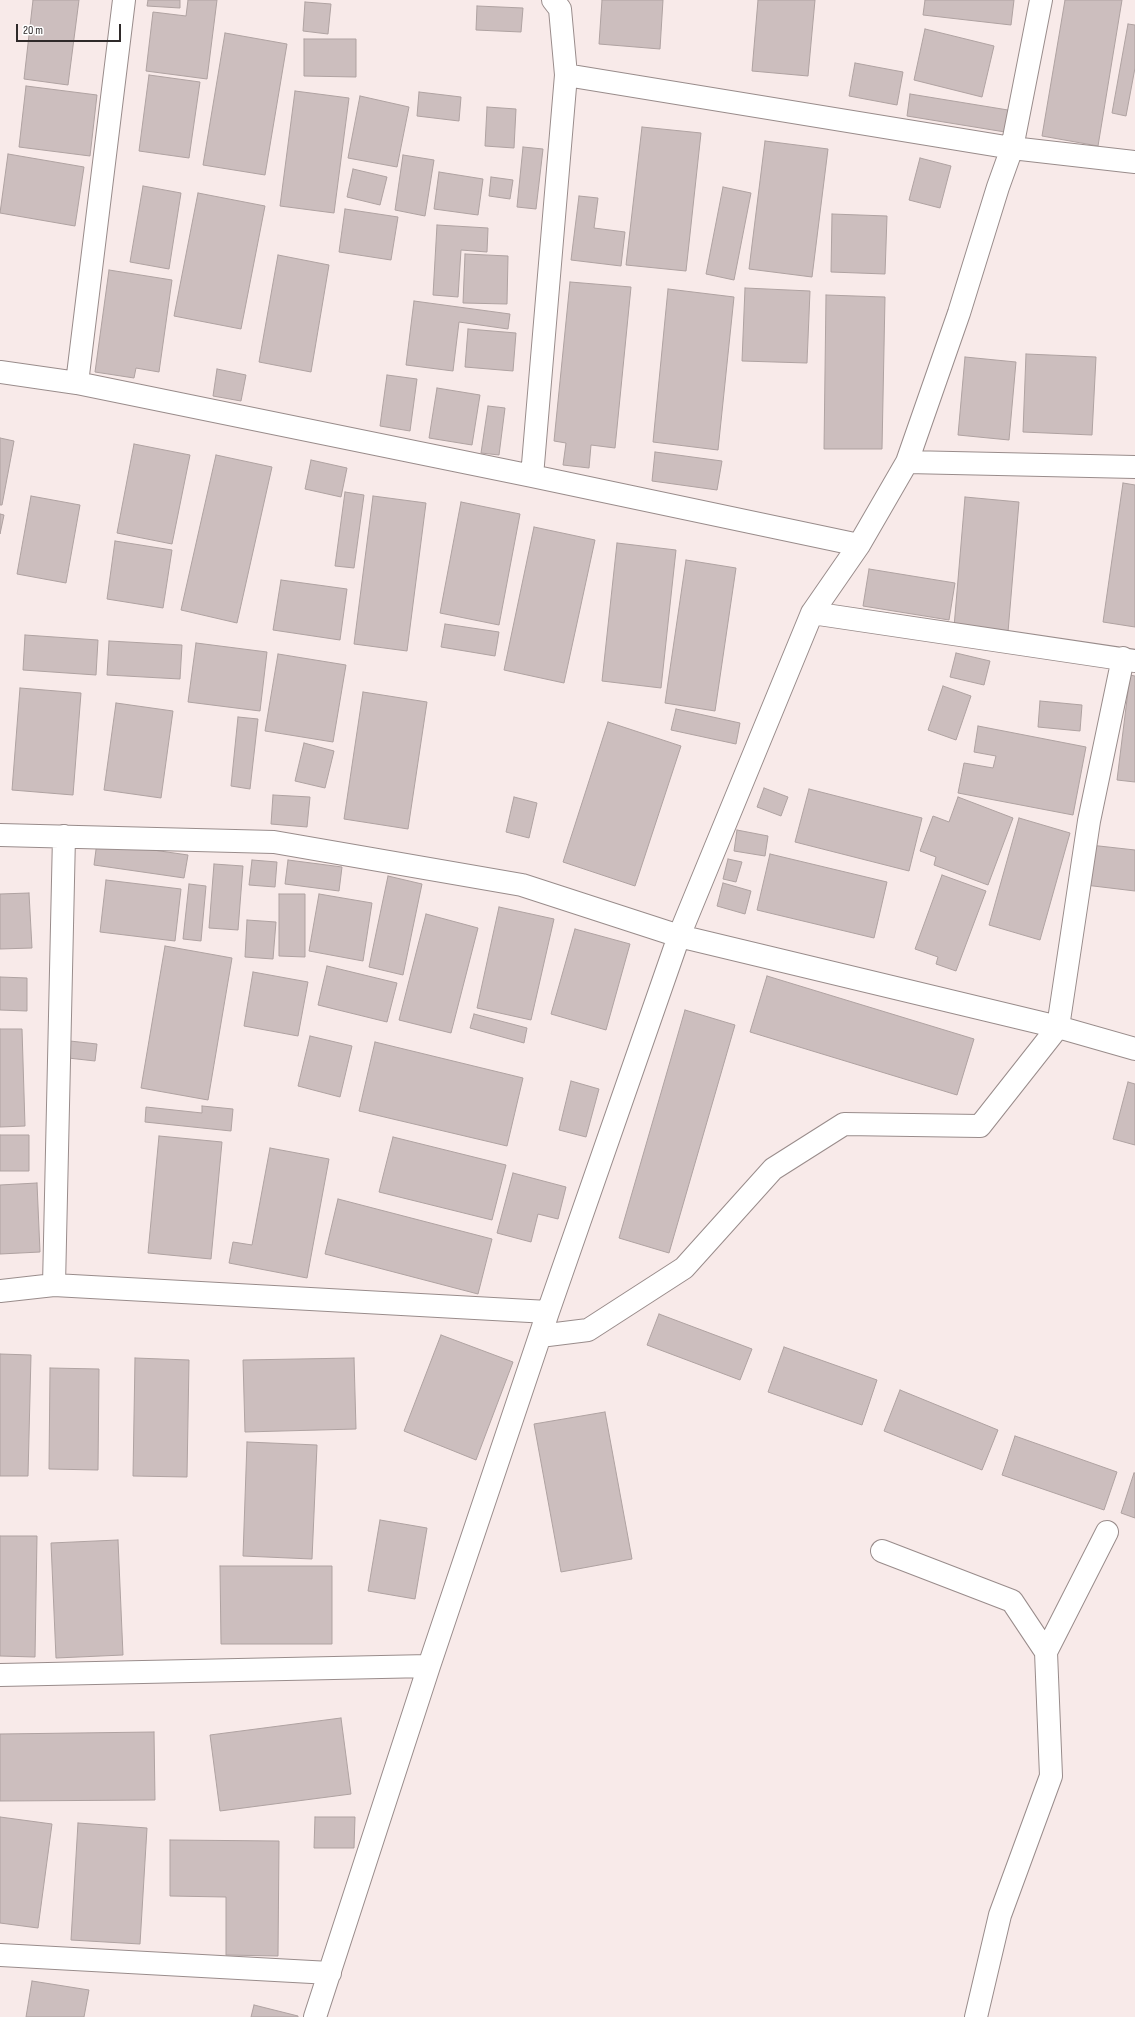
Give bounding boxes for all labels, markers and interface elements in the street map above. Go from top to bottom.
scale bar [18,16,123,42]
text: 20 m [23,23,43,38]

